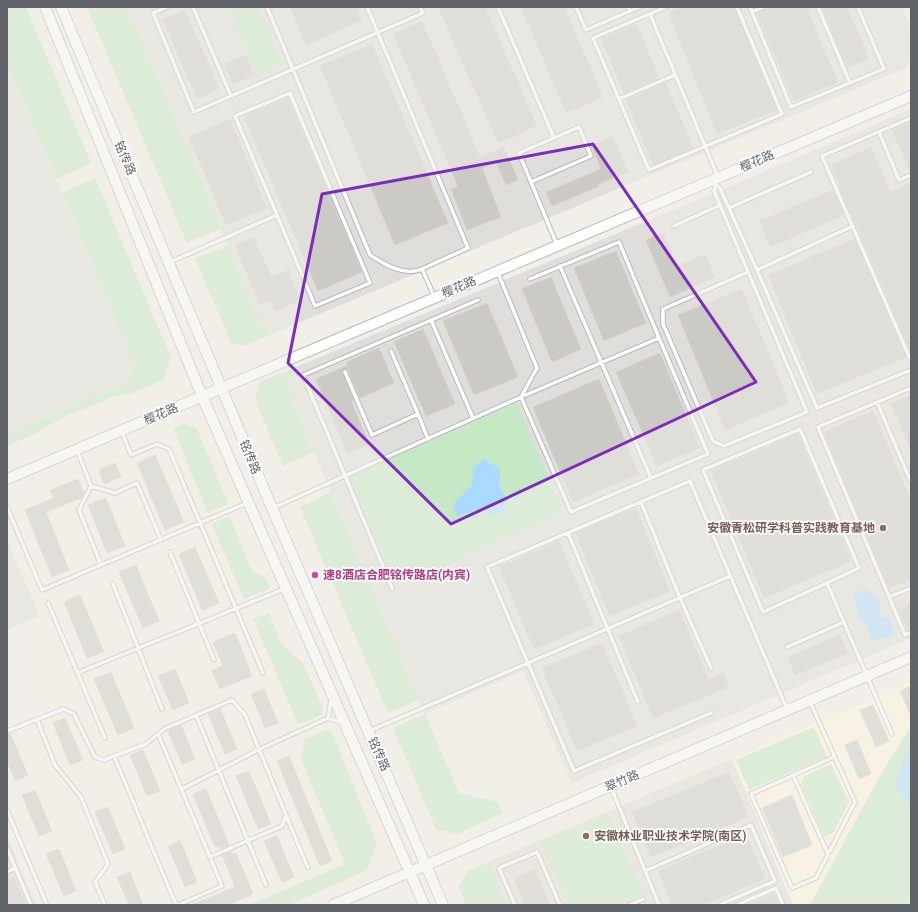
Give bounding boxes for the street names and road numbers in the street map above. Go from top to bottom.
street label: 铭传路 [112,139,138,177]
street label: 樱花路 [738,148,776,174]
street label: 樱花路 [440,274,478,300]
street label: 樱花路 [142,401,180,427]
street label: 铭传路 [237,438,263,476]
street label: 铭传路 [365,735,393,773]
street label: 翠竹路 [603,768,641,794]

